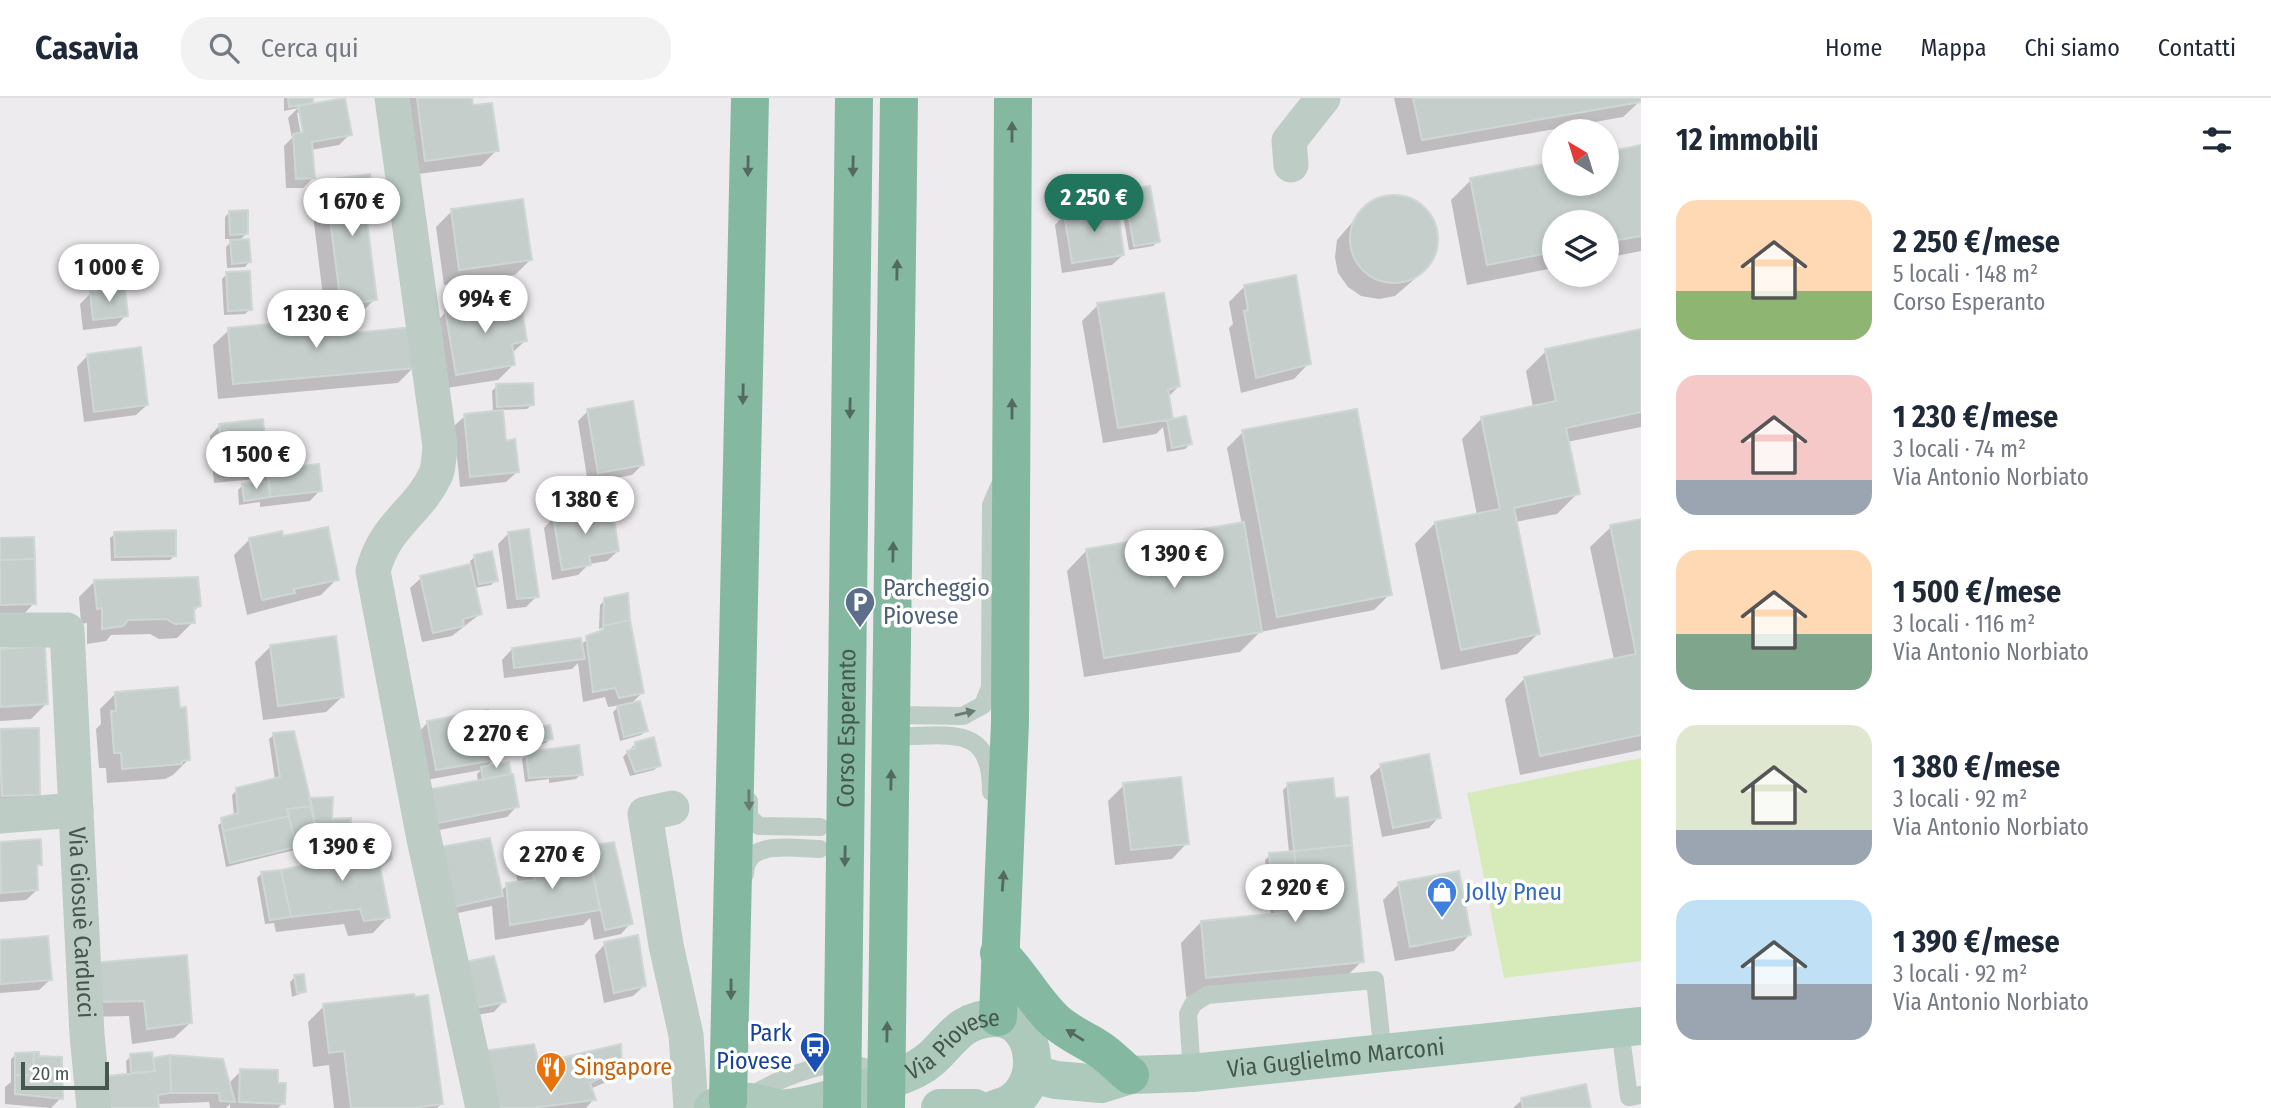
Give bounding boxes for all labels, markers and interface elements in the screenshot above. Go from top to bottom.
search box [181,17,671,80]
text: Casavia [35,28,139,68]
icon: search [205,29,243,67]
text: Cerca qui [261,33,359,64]
text: Home [1825,34,1882,62]
text: Mappa [1920,34,1986,62]
text: Chi siamo [2024,34,2120,62]
text: Contatti [2158,34,2236,62]
north arrow [1542,119,1619,196]
map controls [1542,119,1619,287]
one-way arrow [1007,121,1018,143]
icon: filters [2198,121,2236,159]
text: 12 immobili [1676,122,1818,158]
one-way arrow [742,155,754,177]
one-way arrow [848,155,859,177]
pin: 2 250 € [1029,174,1159,234]
pin: 1 670 € [287,178,417,238]
text: 2 250 € [1060,183,1128,211]
text: 1 670 € [319,187,385,215]
button: layers [1542,210,1619,287]
text: 2 250 €/mese [1893,224,2060,260]
icon: home [1732,228,1816,312]
pin: 1 000 € [44,244,174,304]
text: 1 000 € [74,253,144,281]
one-way arrow [891,259,903,281]
text: 5 locali · 148 m² [1893,260,2038,288]
pin: 994 € [436,275,534,335]
text: 994 € [459,284,511,312]
text: Corso Esperanto [1893,288,2045,316]
pin: 1 230 € [251,290,381,350]
text: 1 230 € [283,299,349,327]
one-way arrow [737,383,749,405]
one-way arrow [844,397,856,419]
one-way arrow [1006,397,1018,419]
text: 1 230 €/mese [1893,399,2058,435]
icon: home [1732,403,1816,487]
pin: 1 500 € [191,432,321,491]
text: 3 locali · 74 m² [1893,435,2026,463]
text: 1 500 € [222,440,290,468]
text: Via Antonio Norbiato [1893,463,2089,491]
pin: 1 380 € [520,476,650,536]
text: 1 380 € [551,485,619,513]
pin: 1 390 € [1109,531,1239,590]
text: 1 390 € [1141,539,1207,567]
one-way arrow [888,541,899,563]
place label: Parcheggio Piovese [883,574,990,630]
text: 1 500 €/mese [1893,574,2061,610]
icon: home [1732,578,1816,662]
parking icon: Parcheggio Piovese [843,585,877,629]
text: 3 locali · 116 m² [1893,610,2035,638]
text: Via Antonio Norbiato [1893,638,2089,666]
street label: Corso Esperanto [832,648,861,808]
one-way arrow [954,707,976,718]
pin: 2 270 € [431,710,561,770]
text: 2 270 € [463,719,529,747]
text: 1 380 €/mese [1893,749,2060,785]
icon: home [1732,753,1816,837]
one-way arrow [885,768,896,790]
text: 3 locali · 92 m² [1893,785,2027,813]
one-way arrow [743,789,755,811]
text: Via Antonio Norbiato [1893,813,2089,841]
pin: 1 390 € [277,824,407,883]
street label: Via Giosuè Carducci [63,826,100,1019]
text: 1 390 € [309,832,375,860]
pin: 2 270 € [487,832,617,891]
text: 2 270 € [519,840,585,868]
one-way arrow [839,845,850,867]
pin: 2 920 € [1230,864,1360,924]
one-way arrow [998,870,1009,892]
text: 2 920 € [1261,873,1329,901]
shop icon: Jolly Pneu [1425,875,1459,919]
place label: Jolly Pneu [1465,878,1562,906]
text: 1 390 €/mese [1893,924,2060,960]
icon: home [1732,928,1816,1012]
text: 3 locali · 92 m² [1893,960,2027,988]
one-way arrow [725,978,737,1000]
text: Via Antonio Norbiato [1893,988,2089,1016]
street label: Via Piovese [901,1004,1000,1086]
place label: Park Piovese [716,1019,793,1075]
one-way arrow [881,1020,893,1042]
one-way arrow [1065,1028,1084,1041]
bus stop icon: Park Piovese [798,1030,832,1074]
street label: Via Guglielmo Marconi [1226,1033,1446,1083]
restaurant icon: Singapore [534,1050,568,1094]
place label: Singapore [574,1053,672,1081]
scale bar [21,1059,108,1091]
text: 20 m [32,1062,69,1085]

